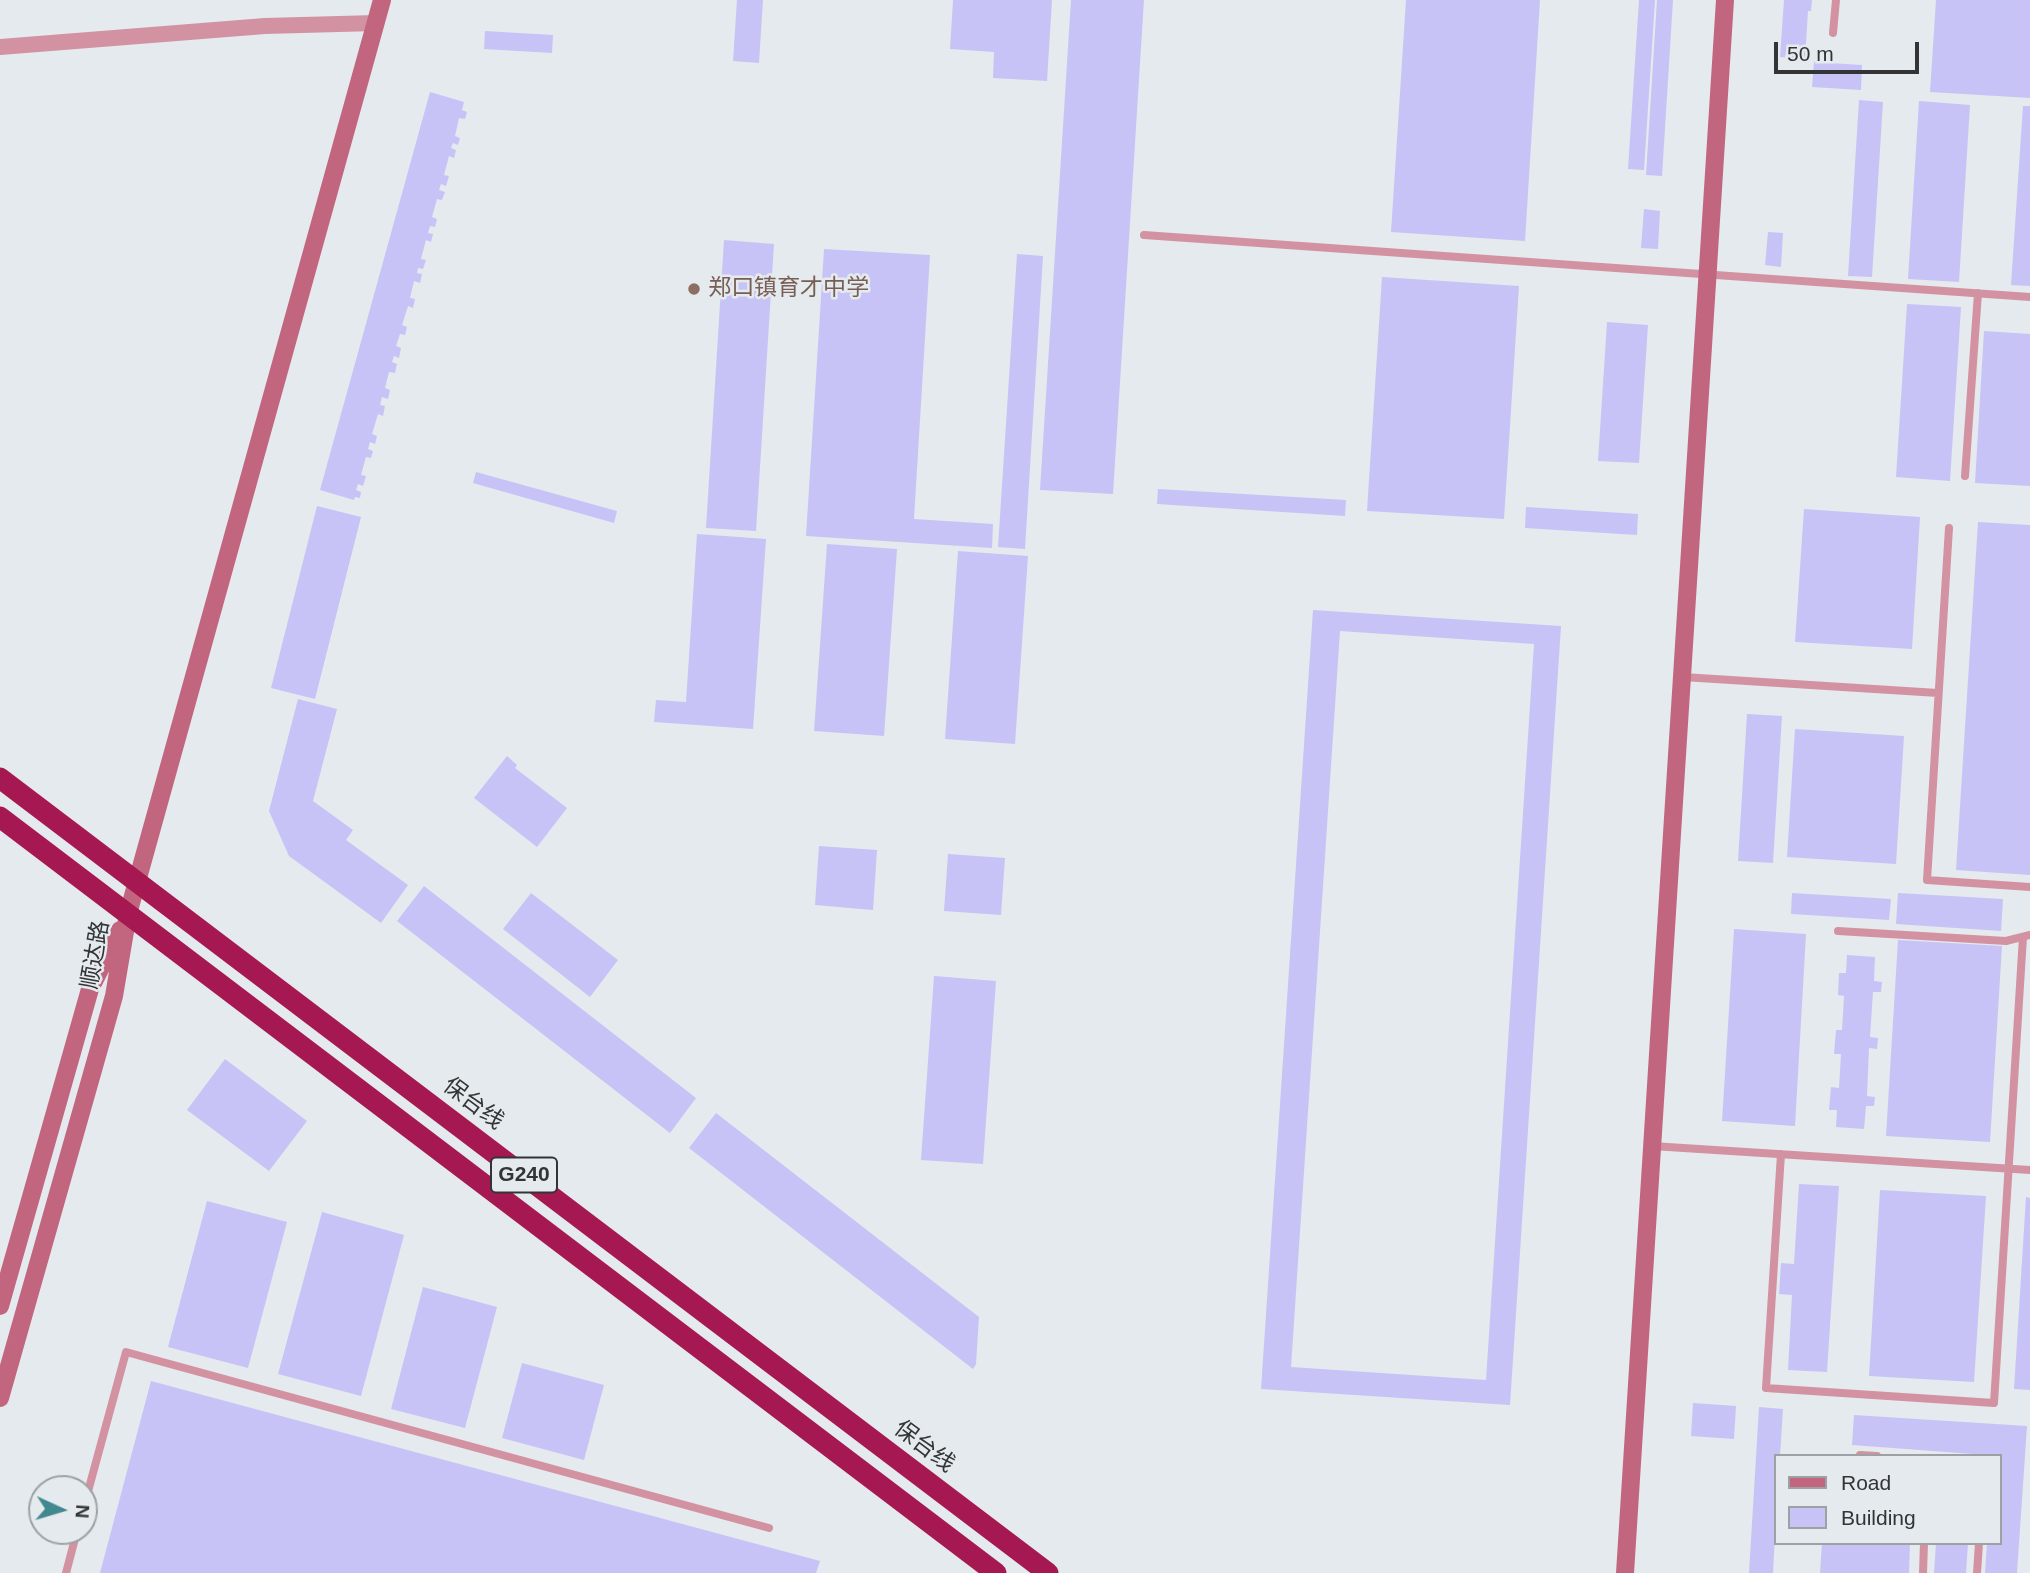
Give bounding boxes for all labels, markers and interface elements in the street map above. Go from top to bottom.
scale bar [1778,28,1923,72]
text: 50 m [1787,42,1834,65]
place label: 郑口镇育才中学 [708,275,869,303]
marker: 郑口镇育才中学 [686,281,702,297]
street label: 顺达路 [76,919,116,991]
street label: 保台线 [437,1072,509,1136]
road number: G240 [491,1158,557,1192]
street label: 保台线 [888,1415,960,1479]
legend [1774,1454,2002,1545]
text: Road [1841,1471,1891,1494]
north arrow [28,1475,98,1545]
text: N [71,1504,93,1519]
text: Building [1841,1506,1916,1529]

